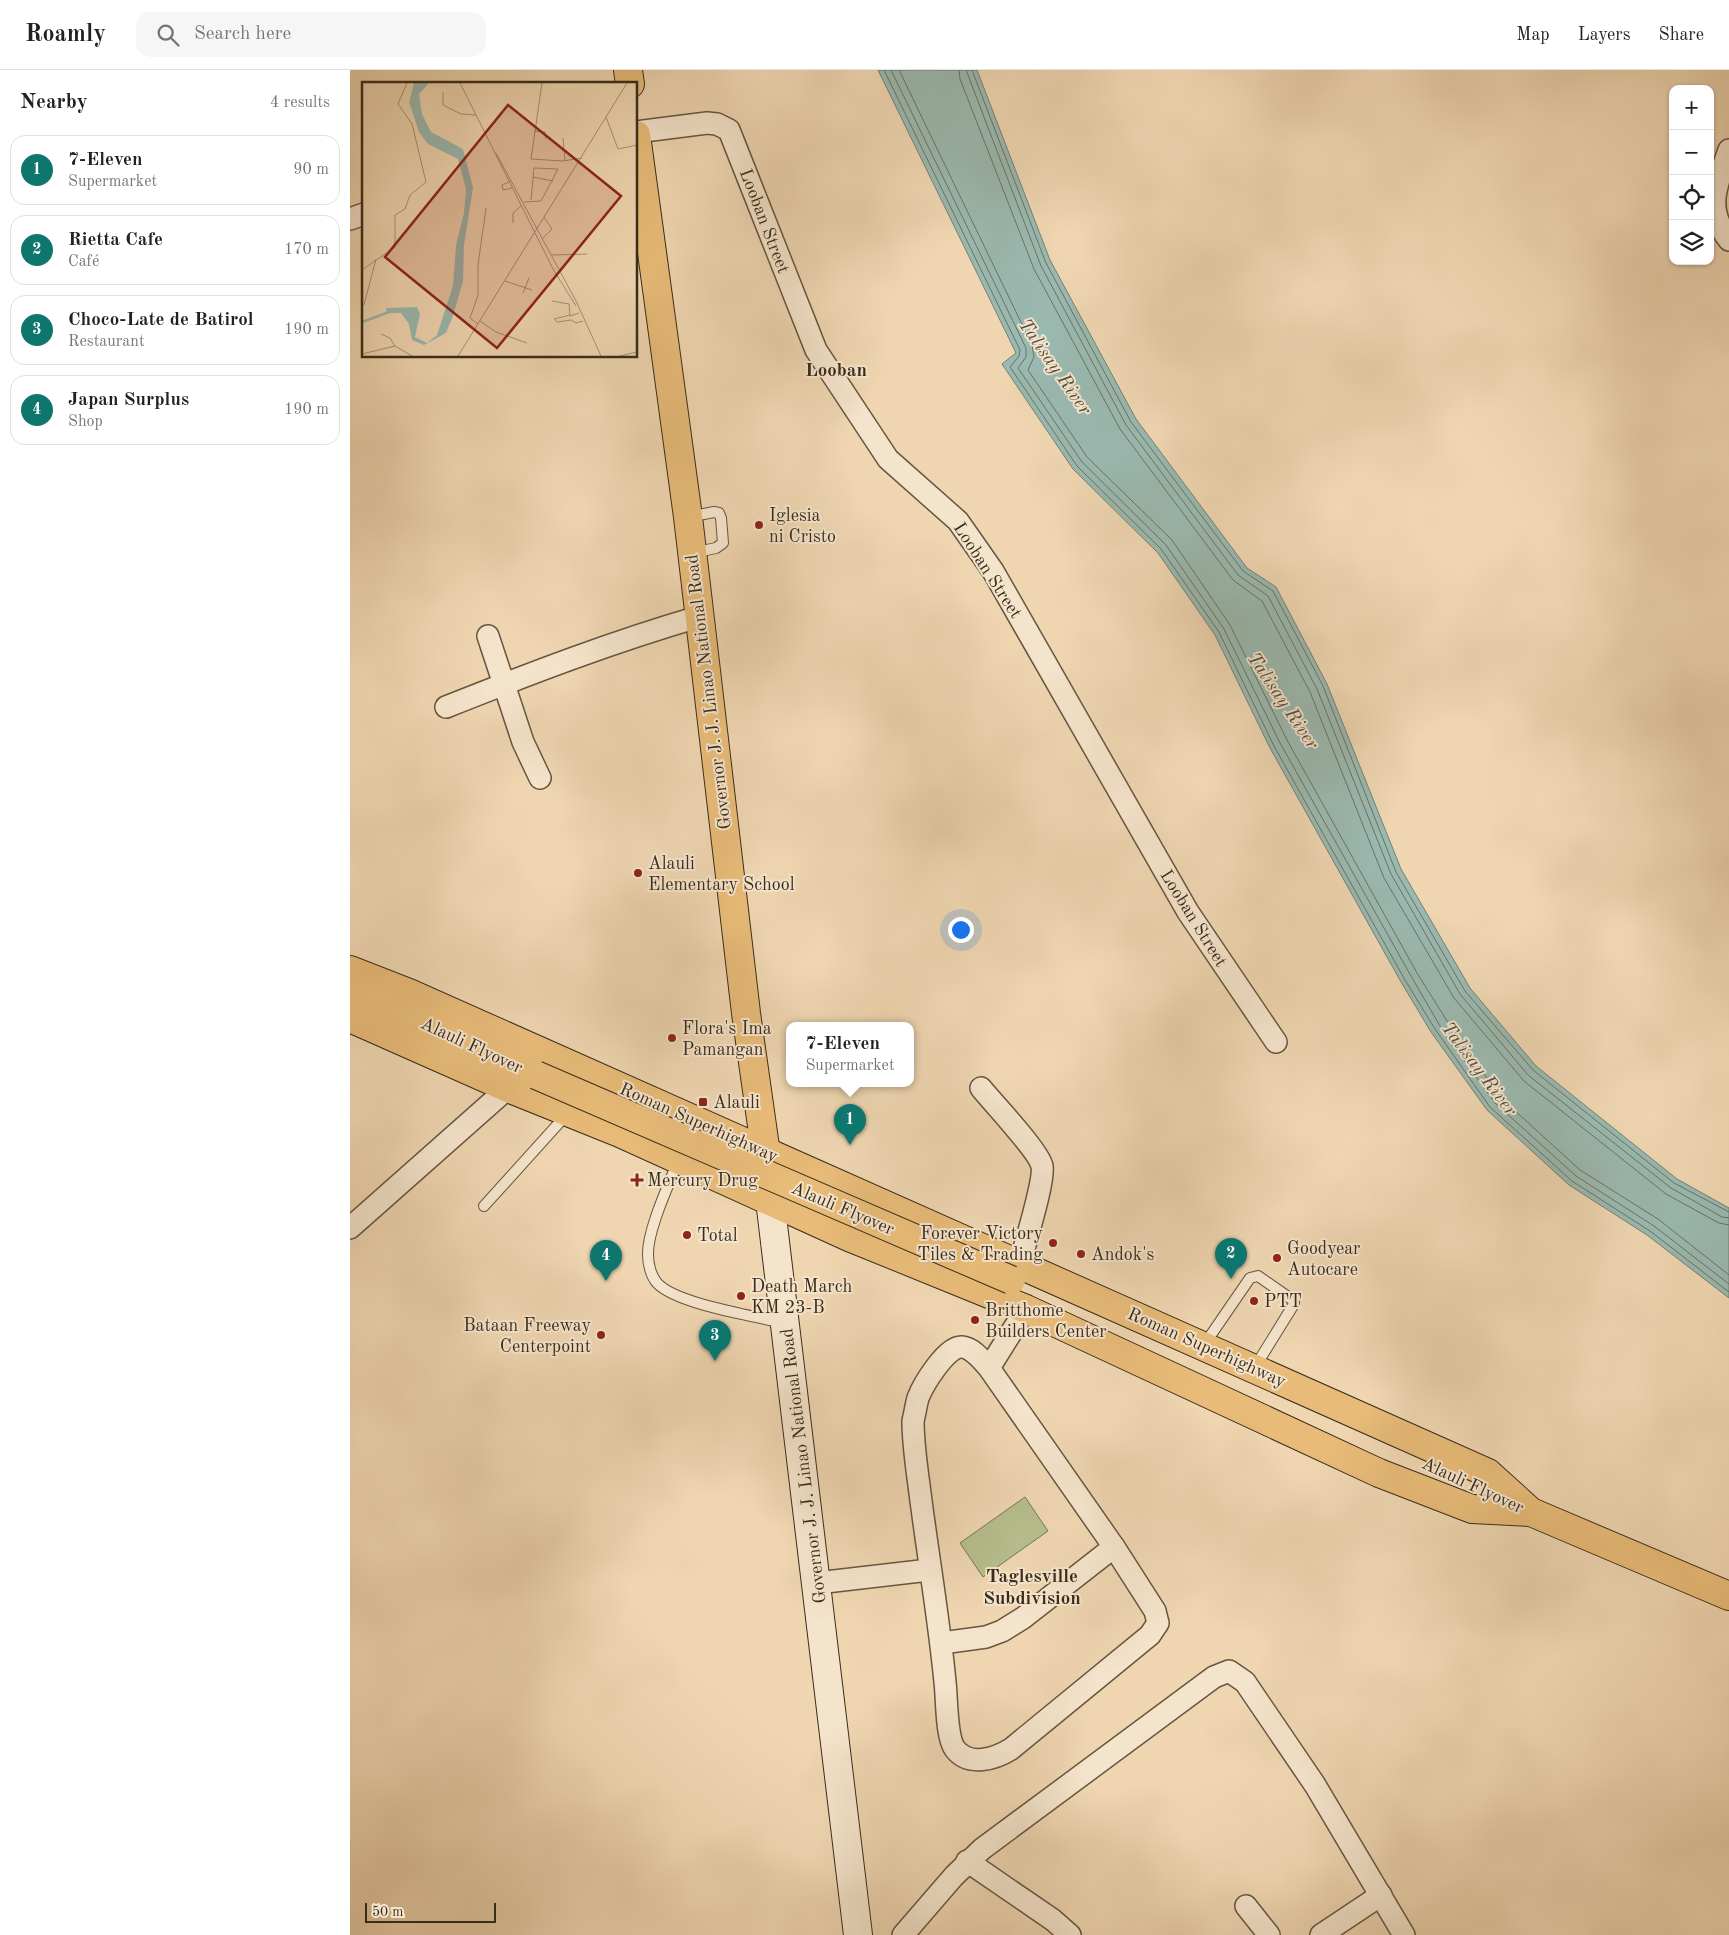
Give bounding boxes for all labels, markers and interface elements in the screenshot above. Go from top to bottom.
search box [136,12,486,57]
icon: search [154,21,182,49]
text: Roamly [25,23,106,47]
text: Search here [194,25,291,44]
text: Map [1516,26,1550,44]
text: Layers [1578,26,1630,44]
text: Share [1658,26,1704,44]
inset map [362,82,638,358]
map controls [1669,85,1714,265]
button: + [1669,85,1714,130]
text: Nearby [20,92,88,113]
text: 4 results [270,95,330,111]
button: − [1669,130,1714,175]
text: 7-Eleven [68,151,143,170]
text: 1 [32,162,42,178]
text: 90 m [293,162,329,178]
street label: Looban Street [736,167,792,276]
text: Supermarket [68,174,157,190]
button: locate [1669,175,1714,220]
button: layers [1669,220,1714,265]
text: Rietta Cafe [68,231,163,250]
text: 2 [32,242,42,258]
text: 170 m [284,242,329,258]
text: Café [68,254,99,270]
text: Choco-Late de Batirol [68,311,254,330]
water label: Talisay River [1014,316,1094,419]
text: 3 [32,322,42,338]
text: 190 m [284,322,329,338]
text: Restaurant [68,334,145,350]
district label: Looban [805,362,867,381]
text: Japan Surplus [68,391,189,410]
text: 4 [32,402,42,418]
text: 190 m [284,402,329,418]
text: Shop [68,414,103,430]
place label: Iglesia ni Cristo [769,507,836,546]
marker: Iglesia ni Cristo [753,519,765,531]
street label: Looban Street [950,519,1025,622]
street label: Governor J. J. Linao National Road [683,553,735,830]
water label: Talisay River [1243,650,1322,754]
place label: Alauli Elementary School [648,855,795,894]
marker: Alauli Elementary School [632,867,644,879]
street label: Looban Street [1156,867,1230,970]
your location [948,917,974,943]
street label: Alauli Flyover [418,1014,526,1078]
water label: Talisay River [1437,1019,1520,1121]
place label: Flora's Ima Pamangan [682,1020,772,1059]
popup [786,1022,914,1087]
marker: Flora's Ima Pamangan [666,1032,678,1044]
text: 7-Eleven [805,1035,880,1054]
text: Supermarket [805,1058,895,1074]
street label: Roman Superhighway [617,1080,781,1166]
place label: Alauli [713,1094,760,1112]
marker: Alauli [697,1096,709,1108]
pin: 1 [834,1104,866,1145]
place label: Mercury Drug [647,1172,758,1190]
marker: Mercury Drug [631,1174,643,1186]
street label: Alauli Flyover [788,1179,897,1239]
place label: Forever Victory Tiles & Trading [917,1225,1043,1264]
place label: Total [697,1227,738,1245]
marker: Total [681,1229,693,1241]
marker: Forever Victory Tiles & Trading [1047,1237,1059,1249]
pin: 2 [1215,1238,1247,1279]
pin: 4 [590,1240,622,1281]
place label: Goodyear Autocare [1287,1240,1361,1279]
place label: Andok's [1091,1246,1154,1264]
marker: Andok's [1075,1248,1087,1260]
marker: Goodyear Autocare [1271,1252,1283,1264]
place label: Death March KM 23-B [751,1278,853,1317]
marker: Death March KM 23-B [735,1290,747,1302]
place label: PTT [1264,1293,1302,1311]
marker: PTT [1248,1295,1260,1307]
place label: Britthome Builders Center [985,1302,1107,1341]
street label: Roman Superhighway [1125,1305,1289,1391]
marker: Britthome Builders Center [969,1314,981,1326]
place label: Bataan Freeway Centerpoint [463,1317,591,1356]
pin: 3 [699,1320,731,1361]
street label: Governor J. J. Linao National Road [778,1327,830,1604]
marker: Bataan Freeway Centerpoint [595,1329,607,1341]
street label: Alauli Flyover [1419,1454,1527,1518]
district label: Taglesville Subdivision [983,1568,1081,1609]
scale bar [365,1900,496,1923]
text: 50 m [372,1905,403,1919]

